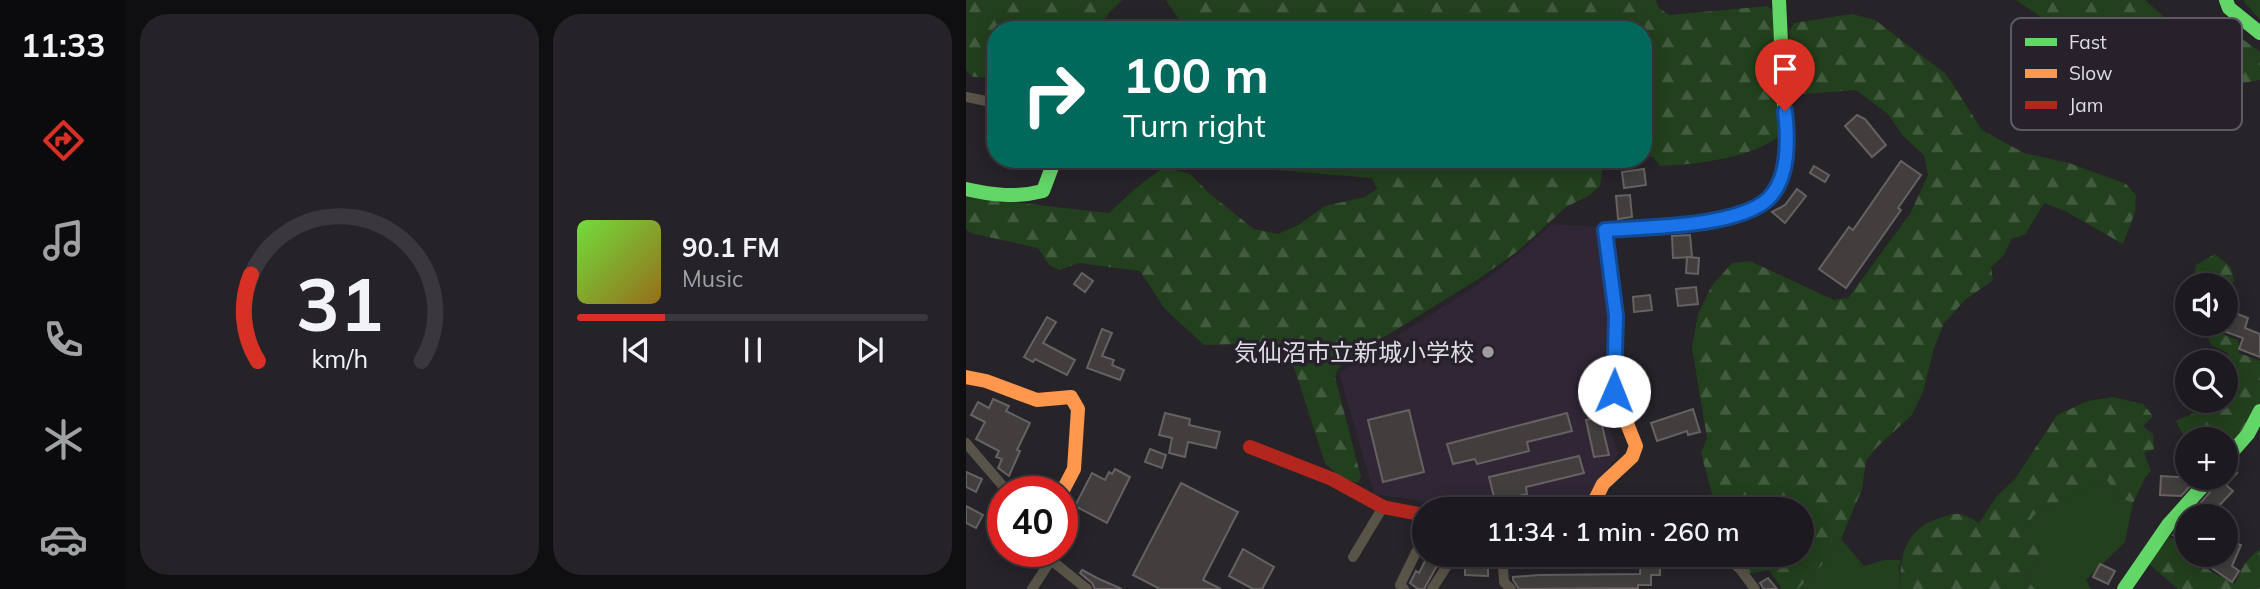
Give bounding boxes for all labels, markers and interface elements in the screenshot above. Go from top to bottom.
legend [2011,18,2242,130]
text: 11:33 [21,25,105,65]
text: Fast [2069,30,2107,54]
pin [1755,39,1815,111]
text: 100 m [1123,44,1269,105]
icon: right [1008,49,1099,140]
icon: arrive [1766,50,1804,88]
text: Slow [2069,61,2113,85]
text: Jam [2069,93,2103,117]
text: Turn right [1123,105,1266,145]
icon: directions [39,116,88,165]
icon: music [39,216,88,265]
text: 90.1 FM [682,231,780,264]
text: 31 [296,258,383,349]
text: Music [682,264,743,293]
map controls [2175,273,2238,567]
button: sound [2175,273,2238,336]
icon: phone [39,315,88,364]
icon: previous [617,331,655,369]
icon: pause [734,331,772,369]
icon: next [851,331,889,369]
place label: 気仙沼市立新城小学校 [1234,337,1474,367]
text: km/h [311,342,368,373]
marker: 気仙沼市立新城小学校 [1480,344,1496,360]
button: search [2175,350,2238,413]
position arrow [1577,354,1651,428]
icon: climate [39,415,88,464]
button: + [2175,427,2238,490]
speed limit sign: 40 [987,476,1078,567]
button: − [2175,504,2238,567]
icon: car [39,515,88,564]
text: 11:34 · 1 min · 260 m [1486,515,1740,548]

